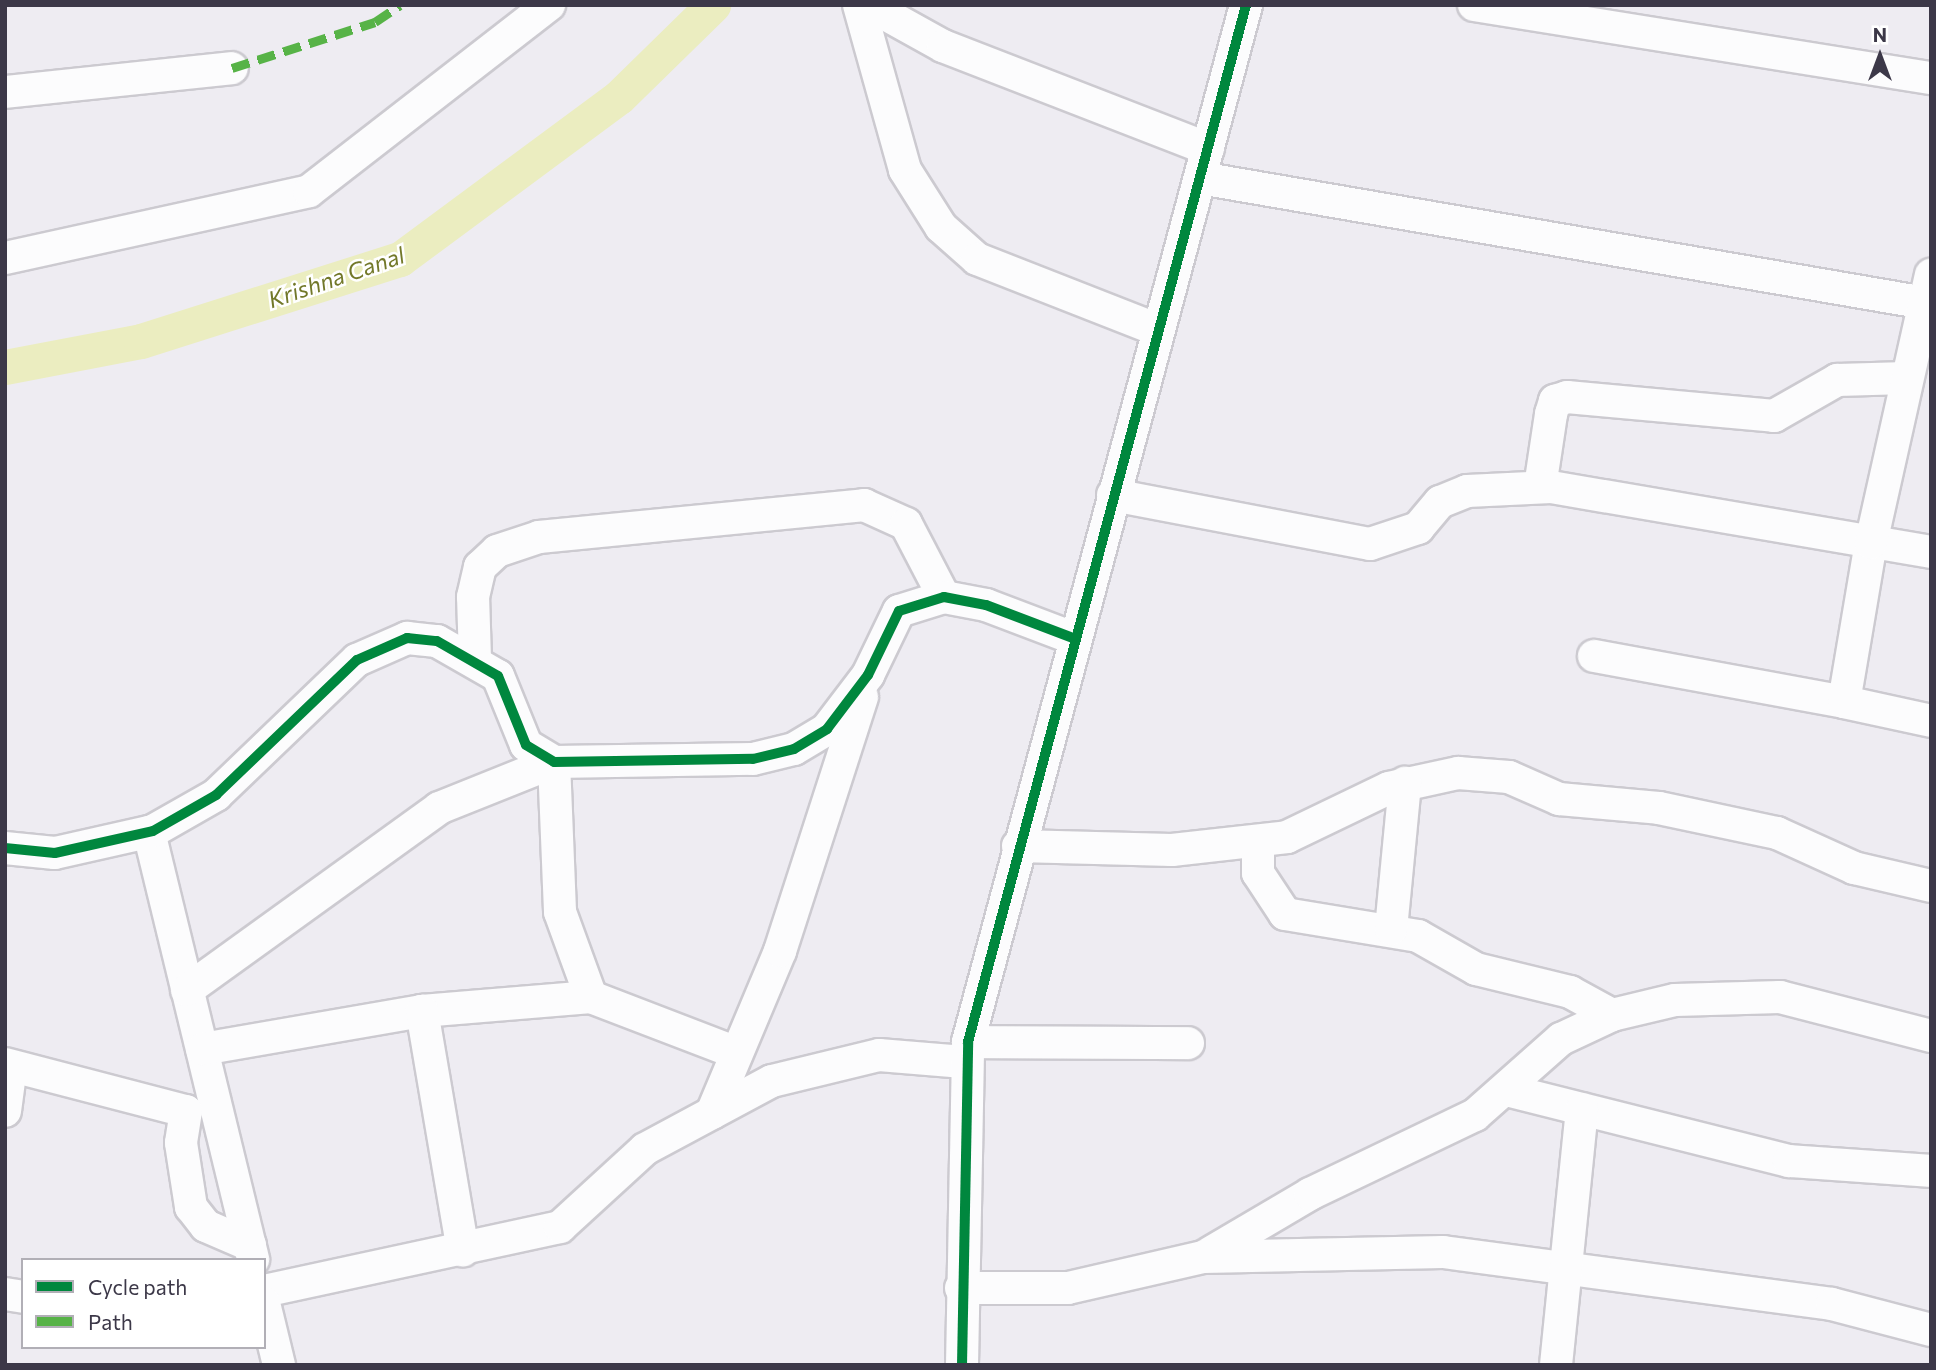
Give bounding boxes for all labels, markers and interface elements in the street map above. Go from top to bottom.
north arrow [1845,21,1915,91]
text: N [1873,23,1887,46]
water label: Krishna Canal [264,241,408,313]
legend [21,1258,266,1349]
text: Cycle path [88,1274,187,1299]
text: Path [88,1309,133,1334]

